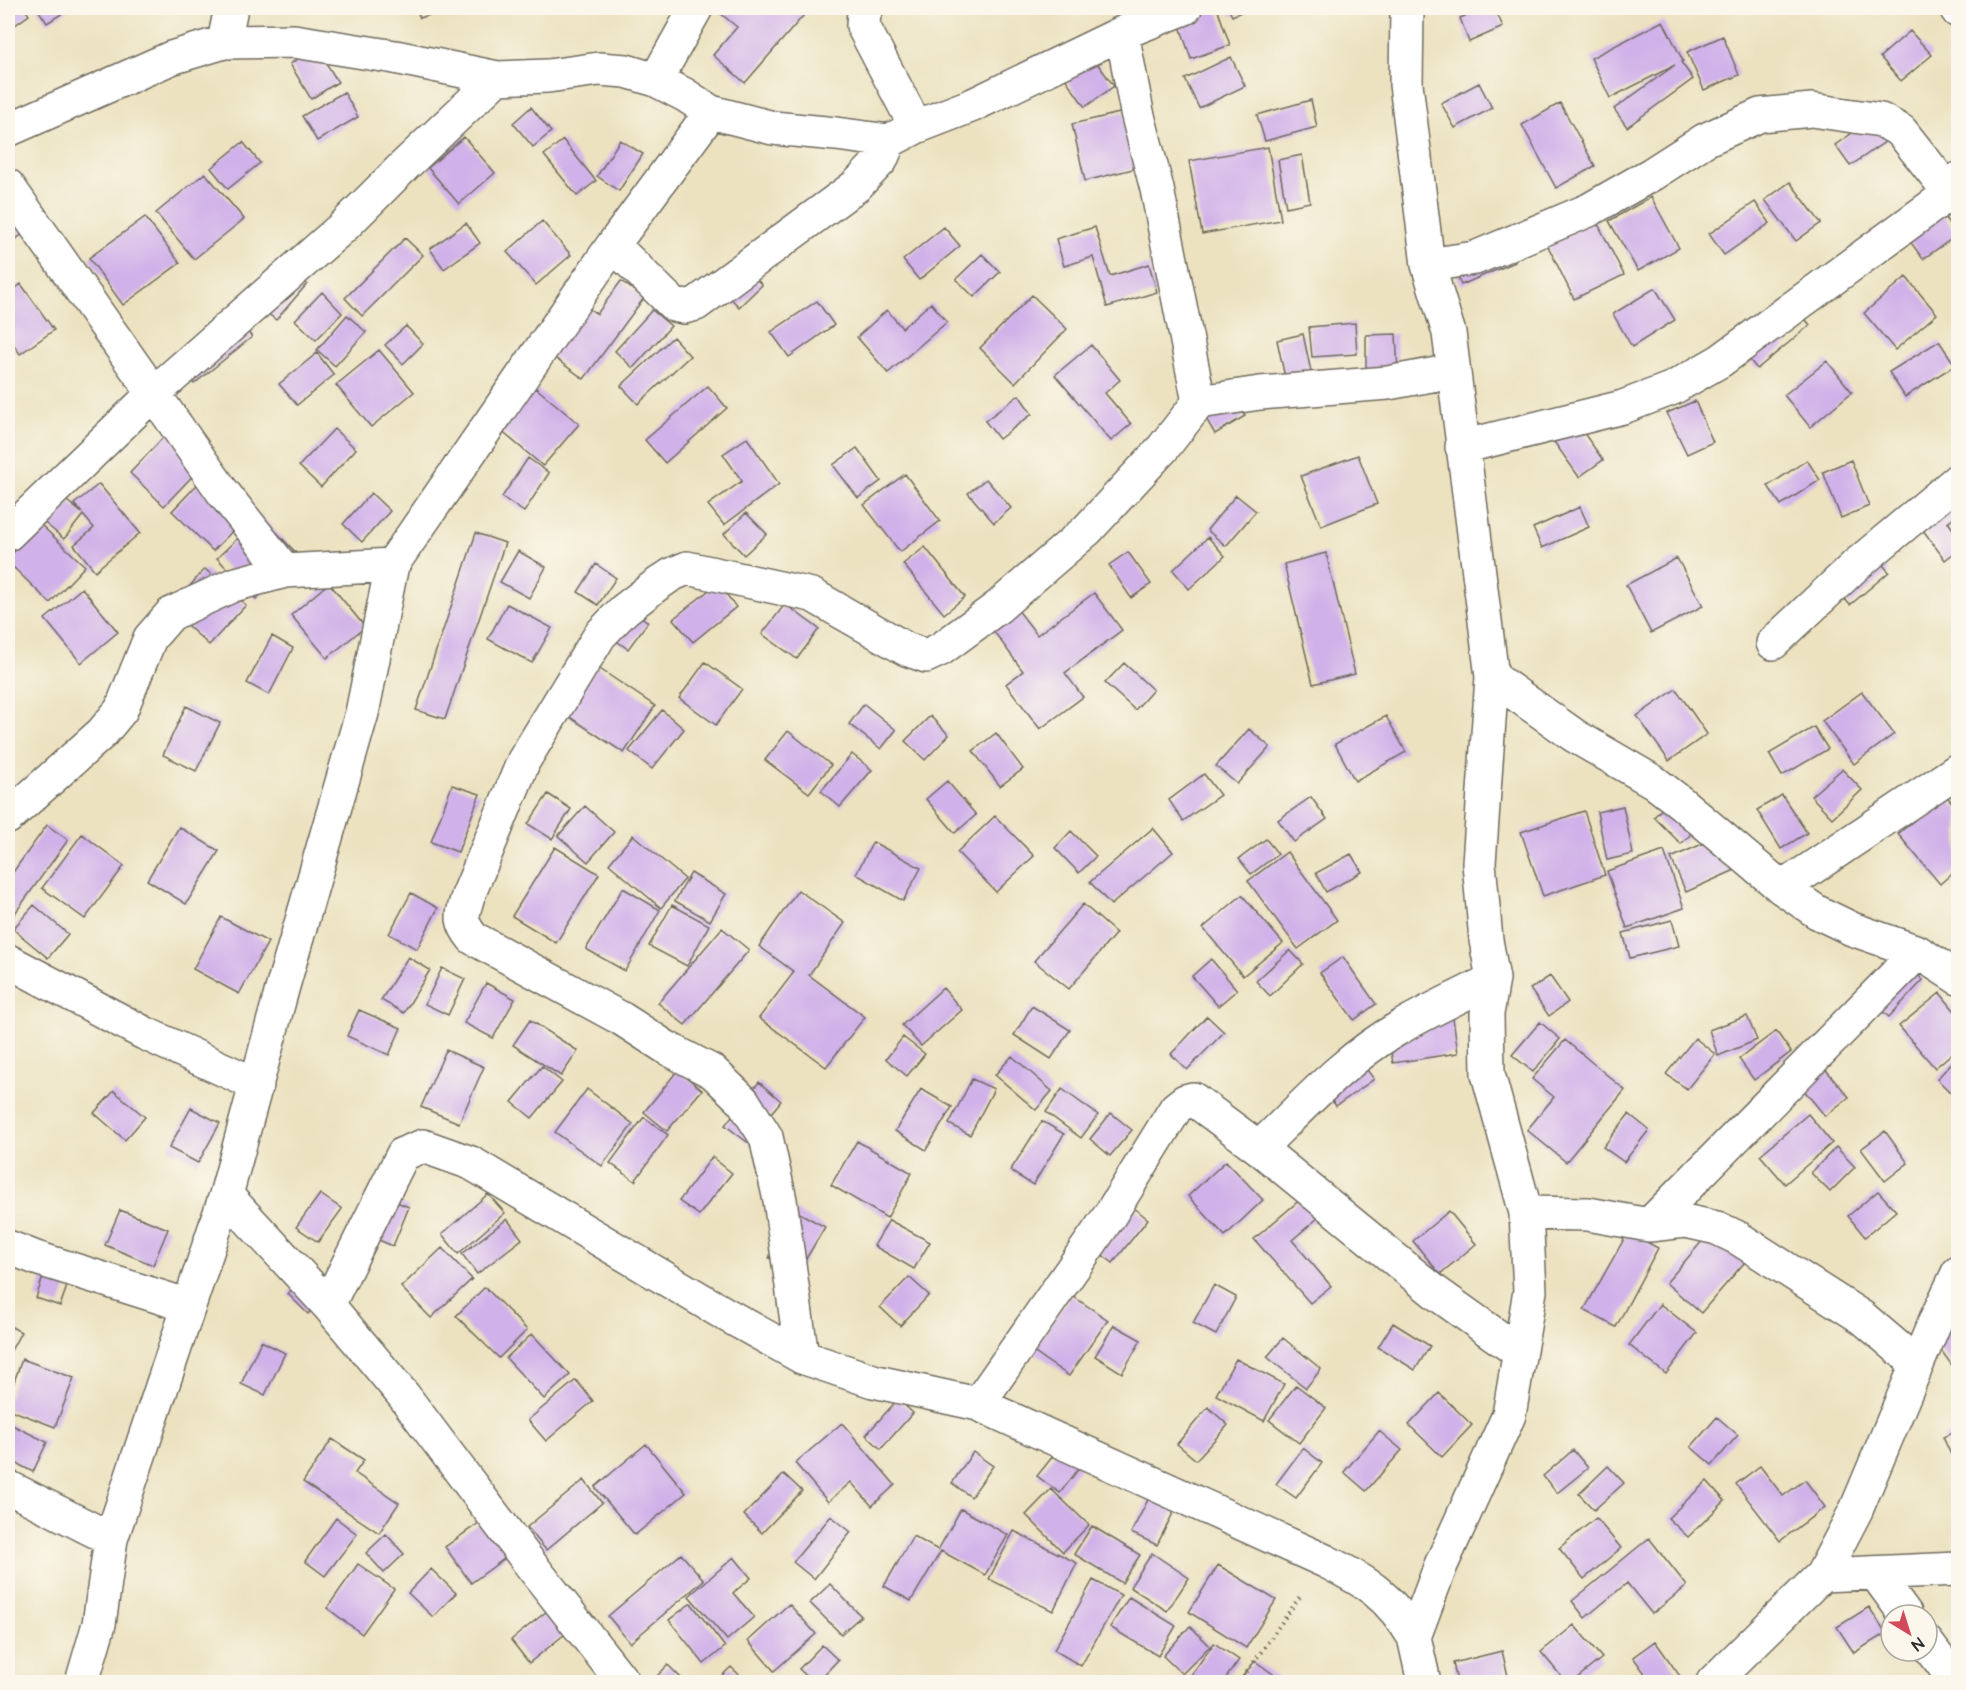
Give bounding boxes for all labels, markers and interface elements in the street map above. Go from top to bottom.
north arrow [1879,1603,1939,1663]
text: N [1907,1632,1928,1656]

